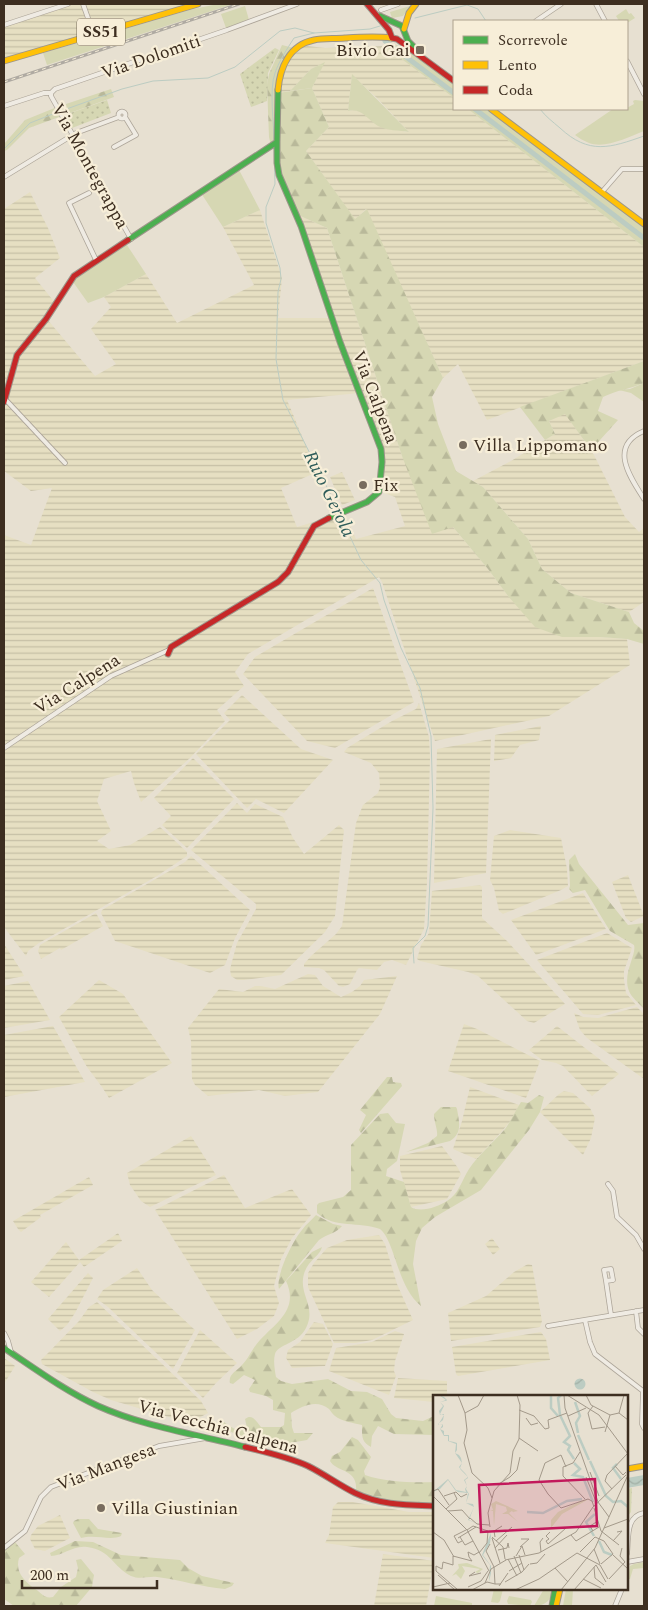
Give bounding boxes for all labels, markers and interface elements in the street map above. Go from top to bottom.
road number: SS51 [77,18,125,46]
legend [453,20,628,110]
street label: Via Dolomiti [97,27,205,87]
text: Scorrevole [498,29,568,52]
place label: Bivio Gai [336,37,410,64]
marker: Bivio Gai [414,44,426,56]
text: Lento [498,54,537,77]
text: Coda [498,79,533,102]
street label: Via Montegrappa [44,98,136,234]
street label: Via Calpena [345,347,405,448]
place label: Villa Lippomano [473,432,607,459]
marker: Villa Lippomano [457,439,469,451]
water label: Ruio Gerola [295,446,363,543]
place label: Fix [373,472,399,499]
marker: Fix [357,479,369,491]
street label: Via Calpena [28,647,126,721]
street label: Via Vecchia Calpena [135,1393,301,1461]
inset map [433,1395,628,1590]
street label: Via Mangesa [53,1436,159,1498]
place label: Villa Giustinian [111,1495,238,1522]
marker: Villa Giustinian [95,1502,107,1514]
scale bar [22,1558,158,1590]
text: 200 m [30,1564,69,1587]

